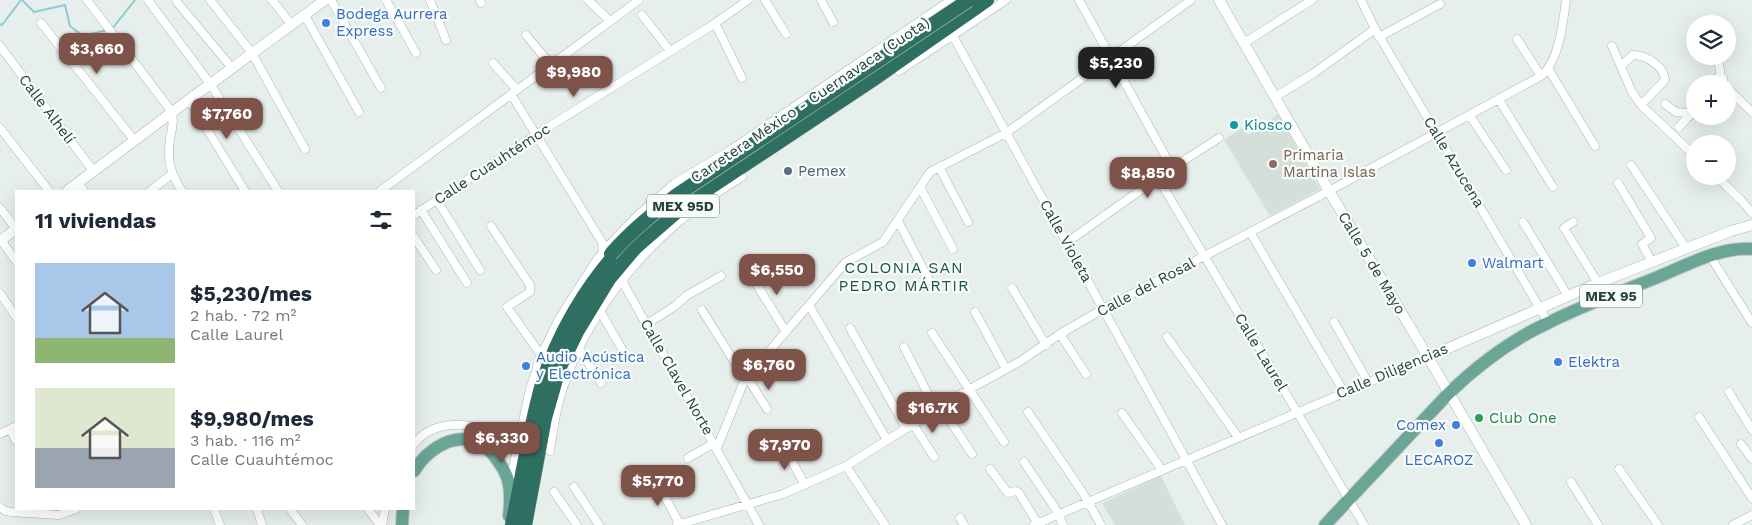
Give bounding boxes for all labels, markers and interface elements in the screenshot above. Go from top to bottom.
place label: Bodega Aurrera Express [336,5,448,40]
street label: Carretera México - Cuernavaca (Cuota) [687,13,933,187]
map controls [1686,15,1736,185]
button: layers [1686,15,1736,65]
marker: Bodega Aurrera Express [320,17,332,29]
pin: $3,660 [56,32,138,75]
text: $3,660 [70,39,124,58]
pin: $5,230 [1075,46,1157,89]
text: $5,230 [1089,53,1143,72]
pin: $9,980 [533,56,615,98]
text: $9,980 [547,62,601,81]
street label: Calle Alhelí [15,71,79,147]
button: + [1686,75,1736,125]
pin: $7,760 [186,98,268,140]
text: $7,760 [202,104,252,123]
street label: Calle Azucena [1420,113,1489,211]
place label: Kiosco [1244,116,1292,134]
marker: Kiosco [1228,119,1240,131]
street label: Calle Cuauhtémoc [431,120,553,208]
button: − [1686,135,1736,185]
place label: Primaria Martina Islas [1283,146,1376,181]
pin: $8,850 [1107,156,1189,199]
marker: Primaria Martina Islas [1267,158,1279,170]
place label: Pemex [798,162,846,180]
text: $8,850 [1121,163,1175,182]
marker: Pemex [782,165,794,177]
road number: MEX 95D [647,195,719,218]
street label: Calle Violeta [1036,197,1096,286]
icon: filters [367,206,395,234]
text: 11 viviendas [35,208,156,233]
street label: Calle 5 de Mayo [1334,209,1410,317]
street label: Calle del Rosal [1094,253,1199,320]
pin: $6,550 [736,254,818,296]
place label: Walmart [1482,254,1544,272]
marker: Walmart [1466,257,1478,269]
district label: COLONIA SAN PEDRO MÁRTIR [838,258,970,295]
text: $6,550 [750,260,804,279]
text: $5,230/mes [190,281,312,306]
icon: home [75,283,135,343]
road number: MEX 95 [1580,284,1642,308]
text: 2 hab. · 72 m² [190,306,296,325]
street label: Calle Laurel [1231,310,1291,395]
street label: Calle Clavel Norte [636,316,718,438]
text: Calle Laurel [190,325,283,344]
street label: Calle Diligencias [1333,339,1451,403]
place label: Audio Acústica y Electrónica [536,348,645,383]
pin: $6,760 [728,348,810,391]
place label: Elektra [1568,353,1621,371]
text: $6,760 [743,355,795,374]
marker: Elektra [1552,356,1564,368]
marker: Audio Acústica y Electrónica [520,360,532,372]
pin: $16.7K [892,392,974,434]
text: $16.7K [908,398,958,417]
text: $9,980/mes [190,406,314,431]
icon: home [75,408,135,468]
place label: Club One [1489,409,1557,427]
marker: Club One [1473,412,1485,424]
place label: Comex [1396,416,1446,434]
marker: Comex [1450,419,1462,431]
pin: $6,330 [461,422,543,464]
text: $6,330 [475,428,529,447]
pin: $7,970 [744,428,826,471]
text: 3 hab. · 116 m² [190,431,301,450]
text: $7,970 [759,435,811,454]
marker: LECAROZ [1433,437,1445,449]
text: Calle Cuauhtémoc [190,450,334,469]
place label: LECAROZ [1405,451,1473,469]
pin: $5,770 [617,464,699,507]
text: $5,770 [632,471,684,490]

